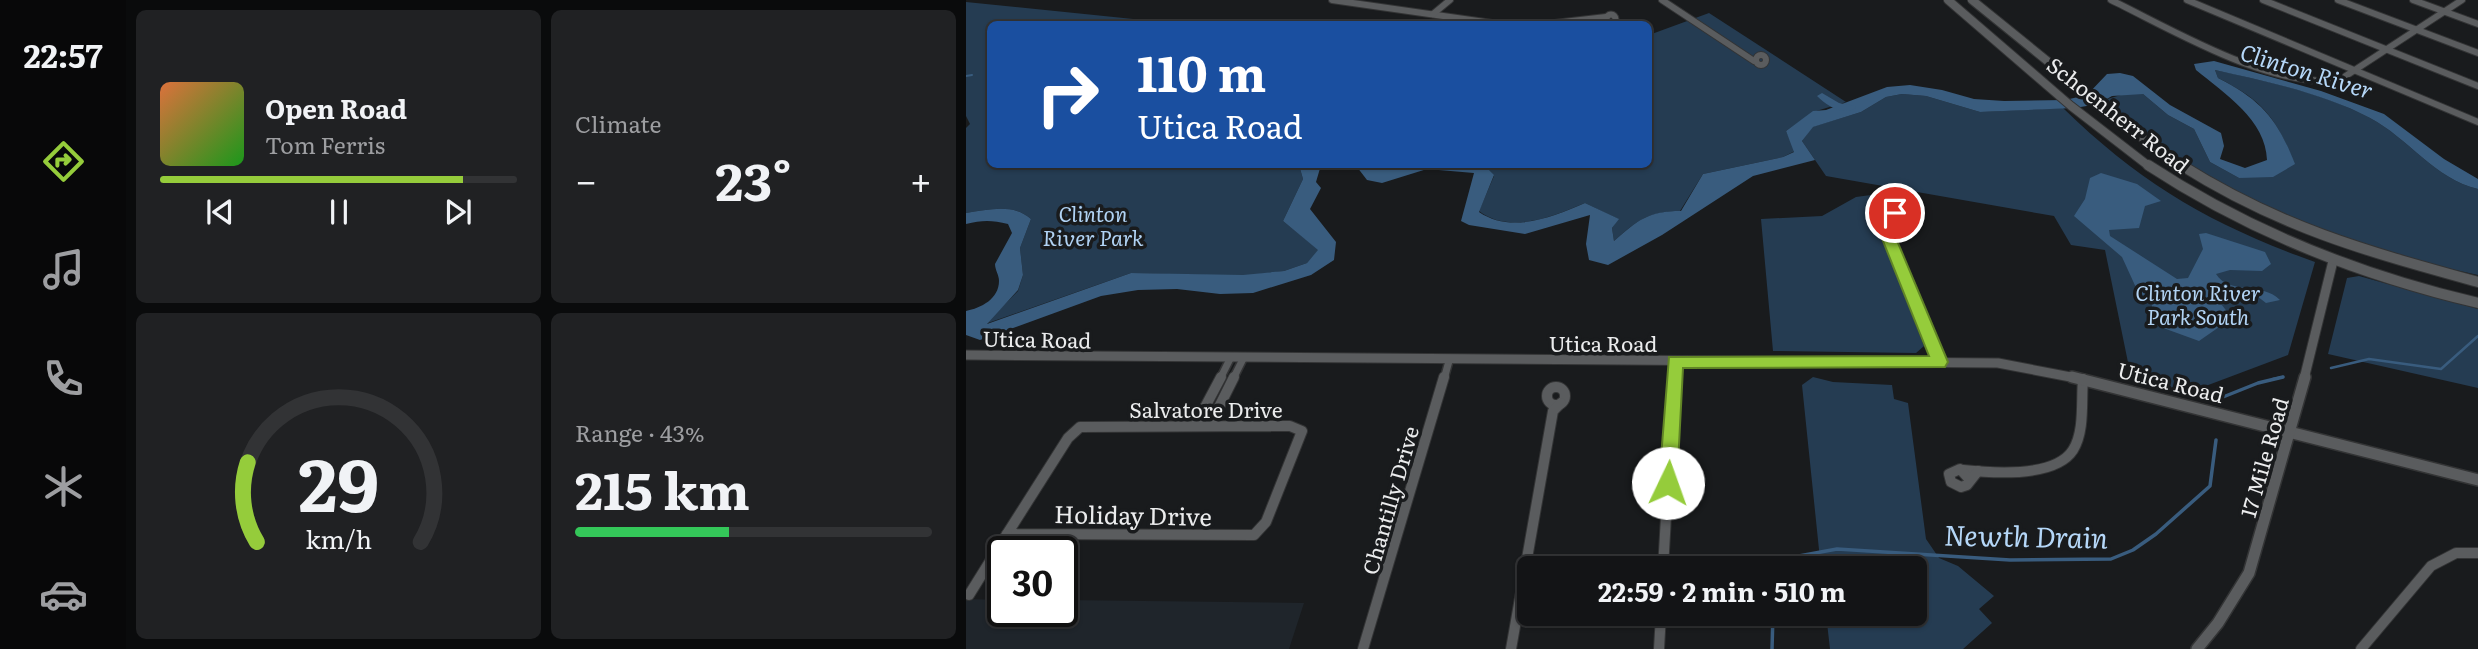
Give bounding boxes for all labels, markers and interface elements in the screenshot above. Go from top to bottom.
text: 22:57 [23,30,103,78]
text: 110 m [1137,34,1266,107]
water label: Clinton River [2236,34,2378,106]
icon: right [1022,49,1113,140]
street label: Schoenherr Road [2041,49,2197,180]
text: Open Road [265,88,407,127]
text: Utica Road [1137,101,1302,149]
text: Climate [575,106,661,140]
text: Tom Ferris [265,127,385,161]
icon: directions [39,137,88,186]
text: 23° [715,140,792,217]
text: − [575,150,597,207]
text: + [910,150,932,207]
pin [1865,183,1925,243]
icon: previous [201,193,239,231]
icon: pause [320,193,358,231]
icon: next [439,193,477,231]
icon: arrive [1876,194,1914,232]
park label: Clinton River Park [1042,197,1144,252]
icon: music [39,245,88,294]
park label: Clinton River Park South [2135,276,2261,331]
street label: Utica Road [982,322,1092,354]
street label: Utica Road [1549,327,1657,358]
street label: Utica Road [2115,353,2228,409]
icon: phone [39,354,88,403]
street label: Salvatore Drive [1129,393,1283,424]
street label: 17 Mile Road [2231,393,2295,521]
text: Range · 43% [575,415,705,449]
street label: Chantilly Drive [1353,422,1425,578]
text: 29 [298,426,379,534]
position arrow [1631,446,1705,520]
text: 215 km [575,449,750,526]
icon: climate [39,462,88,511]
street label: Holiday Drive [1054,495,1212,533]
water label: Newth Drain [1944,513,2109,557]
text: km/h [305,520,372,557]
speed limit sign: 30 [987,536,1078,627]
icon: car [39,570,88,619]
text: 22:59 · 2 min · 510 m [1598,571,1846,610]

